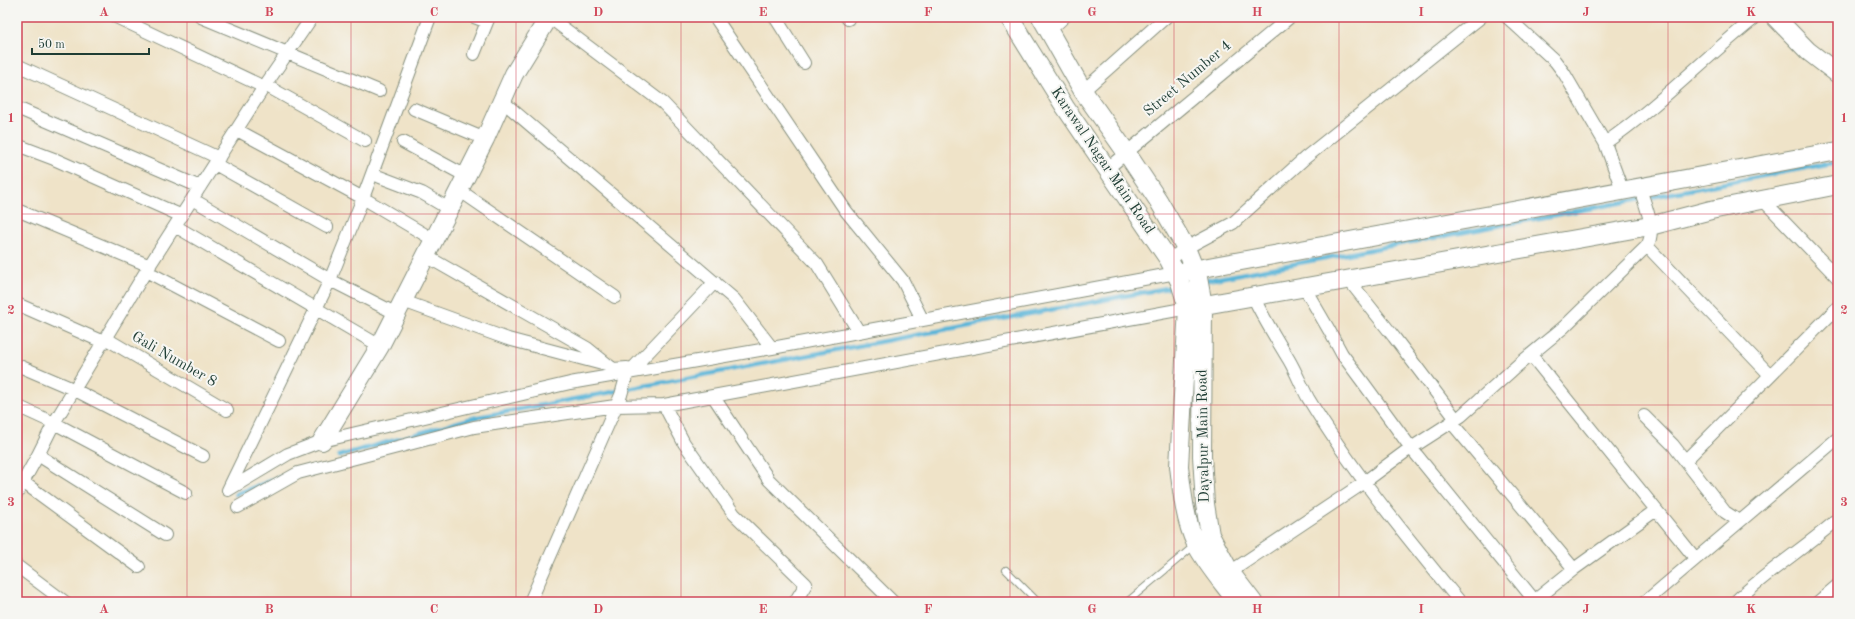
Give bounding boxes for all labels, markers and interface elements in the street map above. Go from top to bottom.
text: A [99,6,109,19]
text: B [264,6,274,19]
text: C [430,6,438,19]
text: D [593,6,603,19]
text: E [759,6,768,19]
text: F [924,6,933,19]
text: G [1087,6,1097,19]
text: H [1252,6,1263,19]
text: I [1418,6,1424,19]
text: J [1582,6,1590,19]
text: K [1746,6,1756,19]
scale bar [32,30,149,56]
text: 50 m [38,38,65,51]
street label: Street Number 4 [1141,38,1235,120]
street label: Karawal Nagar Main Road [1047,85,1157,237]
text: 1 [7,112,15,125]
text: 1 [1840,112,1848,125]
text: 2 [7,304,15,317]
text: 2 [1840,304,1848,317]
street label: Gali Number 8 [129,330,219,390]
street label: Dayalpur Main Road [1195,369,1213,503]
text: 3 [7,496,15,509]
text: 3 [1840,496,1848,509]
text: A [99,603,109,616]
text: B [264,603,274,616]
text: C [430,603,438,616]
text: D [593,603,603,616]
text: E [759,603,768,616]
text: F [924,603,933,616]
text: G [1087,603,1097,616]
text: H [1252,603,1263,616]
text: I [1418,603,1424,616]
text: J [1582,603,1590,616]
text: K [1746,603,1756,616]

